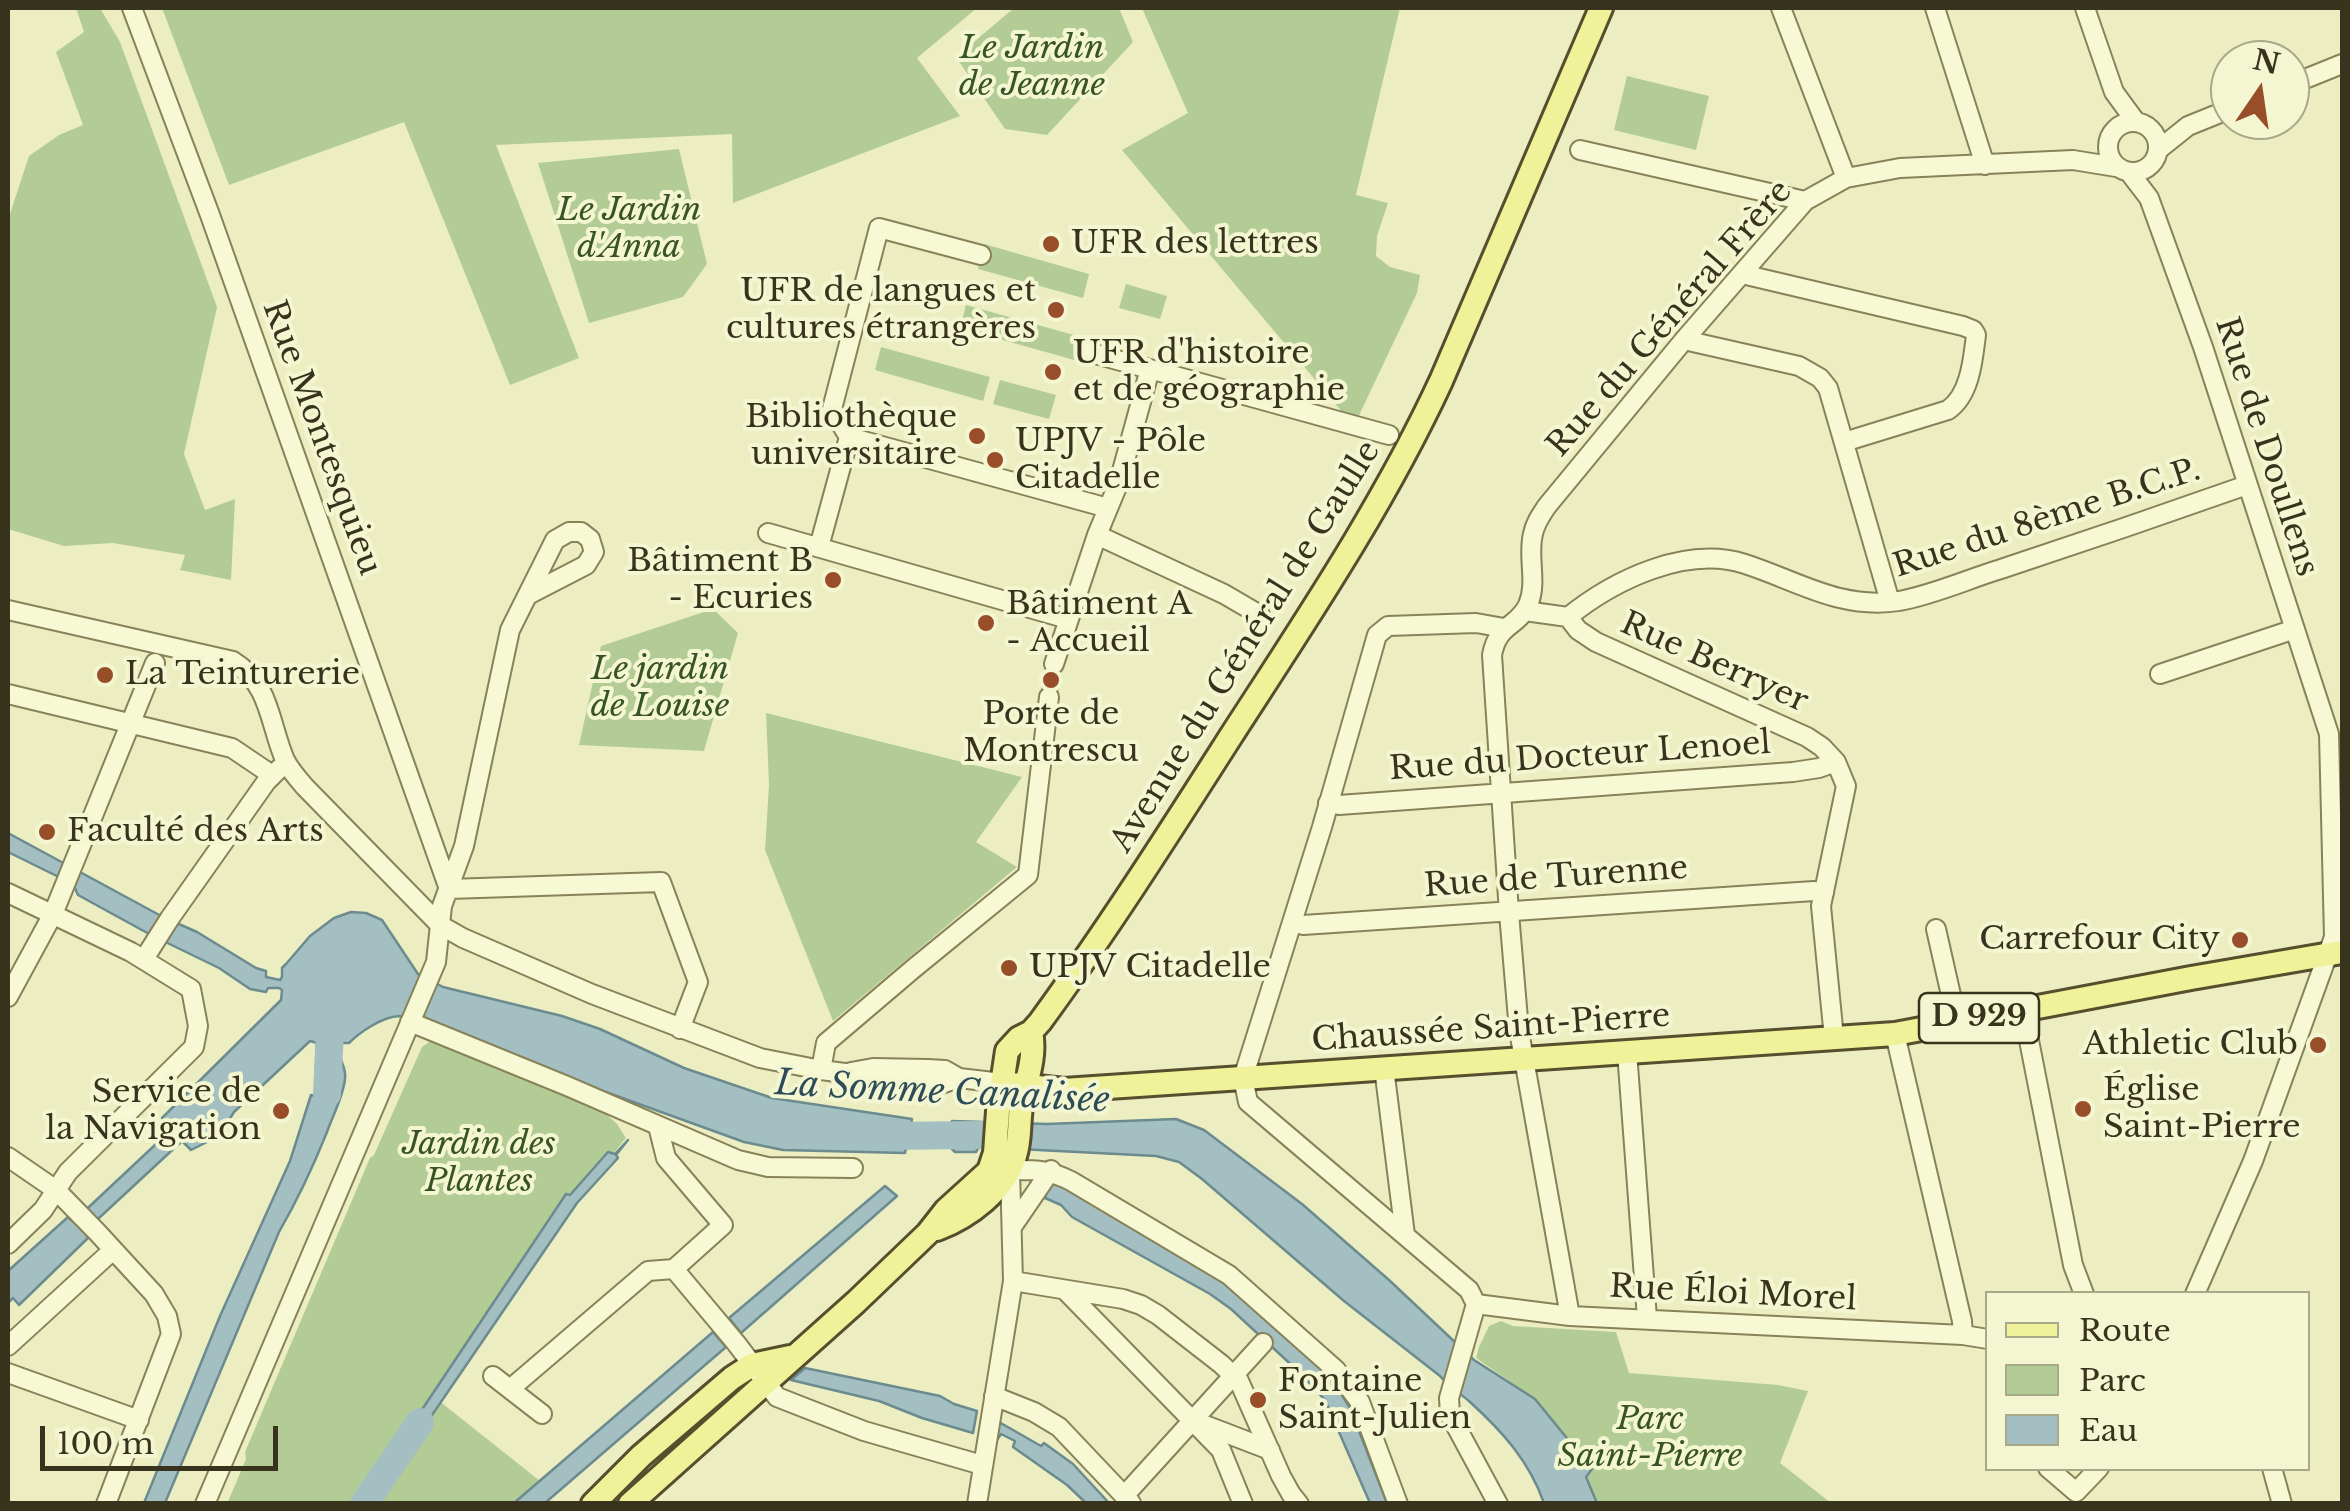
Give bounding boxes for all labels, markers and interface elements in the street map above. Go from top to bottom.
park label: Le Jardin de Jeanne [959,30,1105,105]
north arrow [2210,40,2310,140]
text: N [2250,42,2283,82]
street label: Rue du Général Frère [1540,173,1800,465]
park label: Le Jardin d'Anna [557,192,701,267]
place label: UFR des lettres [1071,225,1319,263]
marker: UFR des lettres [1040,233,1062,255]
place label: UFR de langues et cultures étrangères [726,273,1036,348]
street label: Rue Montesquieu [254,296,388,580]
marker: UFR de langues et cultures étrangères [1045,299,1067,321]
street label: Rue de Doullens [2206,313,2326,581]
place label: UFR d'histoire et de géographie [1073,335,1345,410]
marker: UFR d'histoire et de géographie [1042,361,1064,383]
place label: Bibliothèque universitaire [745,399,957,474]
place label: UPJV - Pôle Citadelle [1015,423,1206,498]
marker: Bibliothèque universitaire [966,425,988,447]
street label: Avenue du Général de Gaulle [1103,434,1389,860]
marker: UPJV - Pôle Citadelle [984,449,1006,471]
street label: Rue du 8ème B.C.P. [1889,451,2205,587]
place label: Bâtiment B - Ecuries [627,543,813,618]
marker: Bâtiment B - Ecuries [822,569,844,591]
place label: Bâtiment A - Accueil [1006,586,1192,661]
street label: Rue Berryer [1614,605,1814,721]
marker: Bâtiment A - Accueil [975,612,997,634]
park label: Le jardin de Louise [591,651,729,726]
place label: La Teinturerie [125,656,360,694]
marker: La Teinturerie [94,664,116,686]
marker: Porte de Montrescu [1040,669,1062,691]
place label: Porte de Montrescu [963,696,1139,771]
street label: Rue du Docteur Lenoel [1388,725,1772,789]
place label: Faculté des Arts [67,813,324,851]
marker: Faculté des Arts [36,821,58,843]
street label: Rue de Turenne [1423,850,1689,906]
place label: Carrefour City [1979,921,2220,959]
marker: Carrefour City [2229,929,2251,951]
place label: UPJV Citadelle [1029,949,1271,987]
marker: UPJV Citadelle [998,957,1020,979]
road number: D 929 [1919,993,2039,1043]
street label: Chaussée Saint-Pierre [1310,997,1672,1061]
place label: Athletic Club [2083,1026,2298,1064]
marker: Athletic Club [2307,1034,2329,1056]
water label: La Somme Canalisée [774,1063,1110,1123]
place label: Église Saint-Pierre [2103,1072,2301,1147]
place label: Service de la Navigation [46,1074,261,1149]
marker: Église Saint-Pierre [2072,1098,2094,1120]
marker: Service de la Navigation [270,1100,292,1122]
park label: Jardin des Plantes [402,1126,556,1201]
street label: Rue Éloi Morel [1608,1268,1858,1320]
legend [1985,1291,2310,1471]
text: Route [2079,1312,2171,1349]
text: Parc [2079,1362,2146,1399]
place label: Fontaine Saint-Julien [1278,1363,1471,1438]
marker: Fontaine Saint-Julien [1247,1389,1269,1411]
park label: Parc Saint-Pierre [1558,1401,1742,1476]
scale bar [45,1406,282,1468]
text: Eau [2079,1412,2138,1449]
text: 100 m [57,1425,154,1462]

